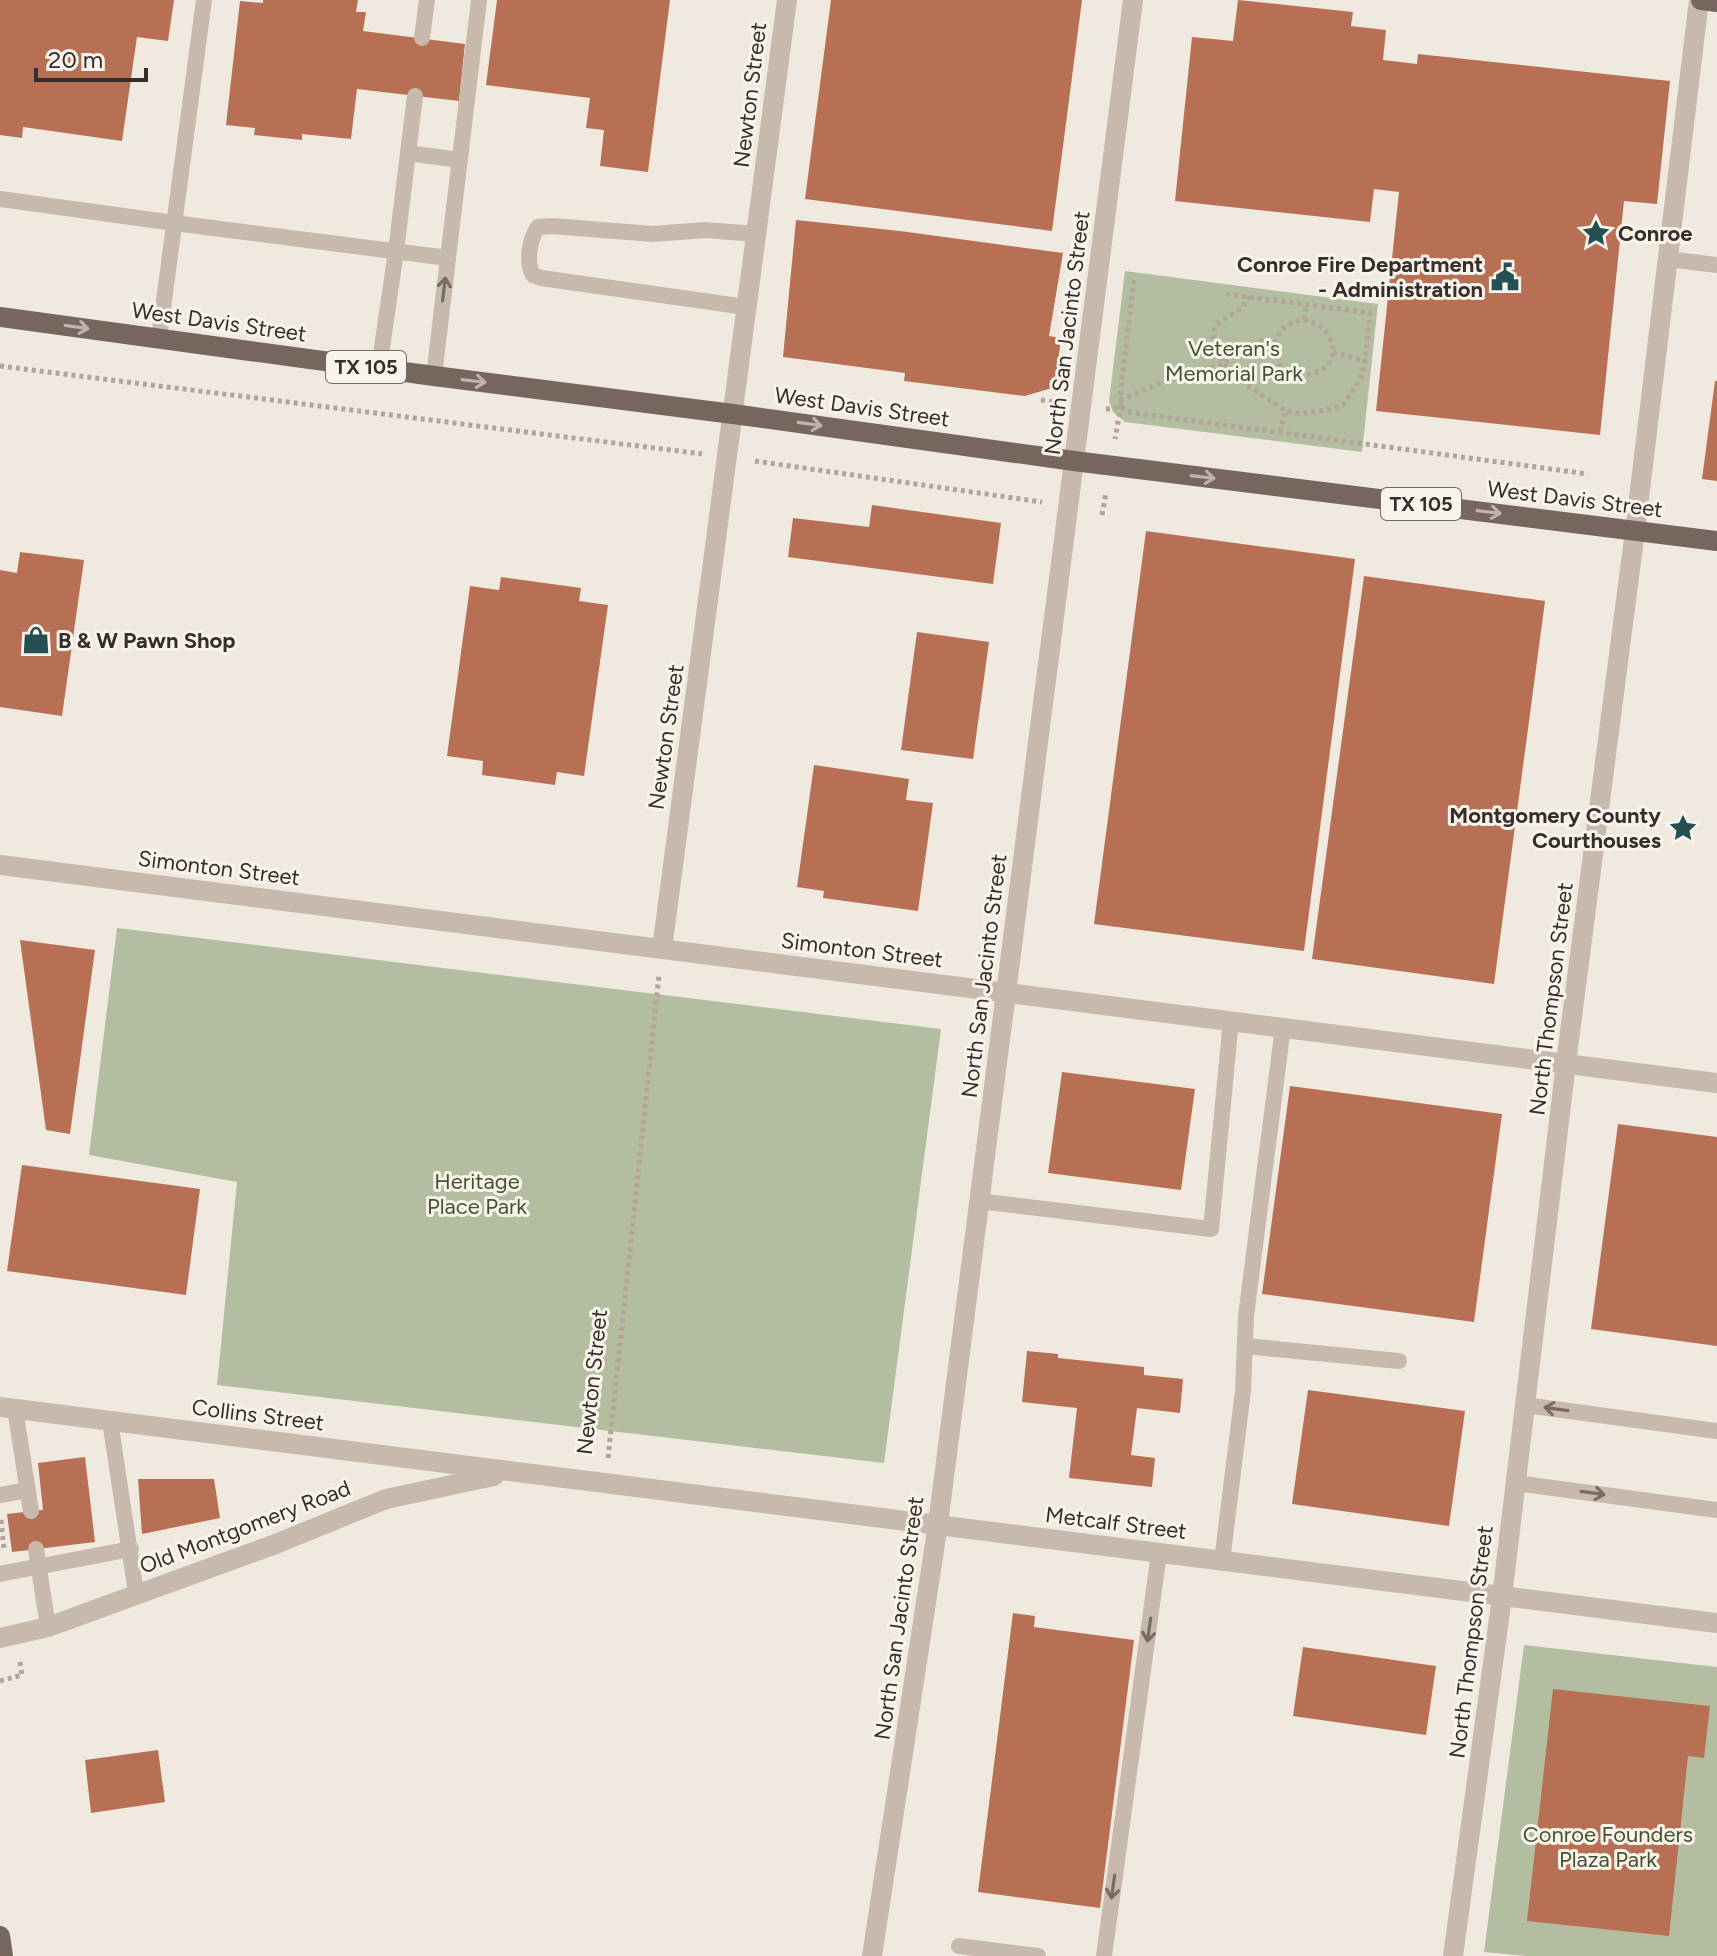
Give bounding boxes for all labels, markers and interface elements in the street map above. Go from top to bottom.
street label: Newton Street [728,21,772,169]
scale bar [36,32,146,82]
text: 20 m [48,45,103,74]
street label: North San Jacinto Street [1039,209,1095,457]
place icon: Conroe [1581,218,1611,248]
place label: Conroe [1618,220,1693,247]
place label: Conroe Fire Department - Administration [1237,251,1483,303]
public building icon: Conroe Fire Department - Administration [1490,262,1520,292]
one-way arrow [437,276,452,303]
street label: West Davis Street [130,296,308,348]
one-way arrow [64,320,89,335]
park label: Veteran's Memorial Park [1165,335,1303,387]
road number: TX 105 [326,351,406,383]
one-way arrow [460,373,487,388]
street label: West Davis Street [773,381,951,433]
one-way arrow [797,417,822,432]
one-way arrow [1190,470,1215,485]
street label: West Davis Street [1486,475,1664,523]
road number: TX 105 [1381,488,1461,520]
one-way arrow [1475,505,1502,520]
shop icon: B & W Pawn Shop [21,625,51,655]
place label: B & W Pawn Shop [58,627,236,654]
street label: Newton Street [642,663,690,811]
place label: Montgomery County Courthouses [1449,802,1661,854]
place icon: Montgomery County Courthouses [1668,813,1698,843]
street label: Simonton Street [137,845,301,891]
street label: North San Jacinto Street [956,852,1012,1100]
street label: North Thompson Street [1523,881,1579,1117]
street label: Simonton Street [780,927,944,973]
park label: Heritage Place Park [427,1168,527,1220]
street label: Newton Street [571,1308,613,1456]
street label: Collins Street [190,1393,326,1437]
one-way arrow [1544,1402,1570,1417]
street label: Old Montgomery Road [136,1474,354,1580]
one-way arrow [1580,1486,1605,1501]
street label: North San Jacinto Street [869,1495,929,1741]
street label: Metcalf Street [1044,1501,1188,1545]
street label: North Thompson Street [1443,1524,1499,1760]
one-way arrow [1141,1617,1156,1642]
park label: Conroe Founders Plaza Park [1523,1821,1693,1873]
one-way arrow [1105,1874,1120,1900]

